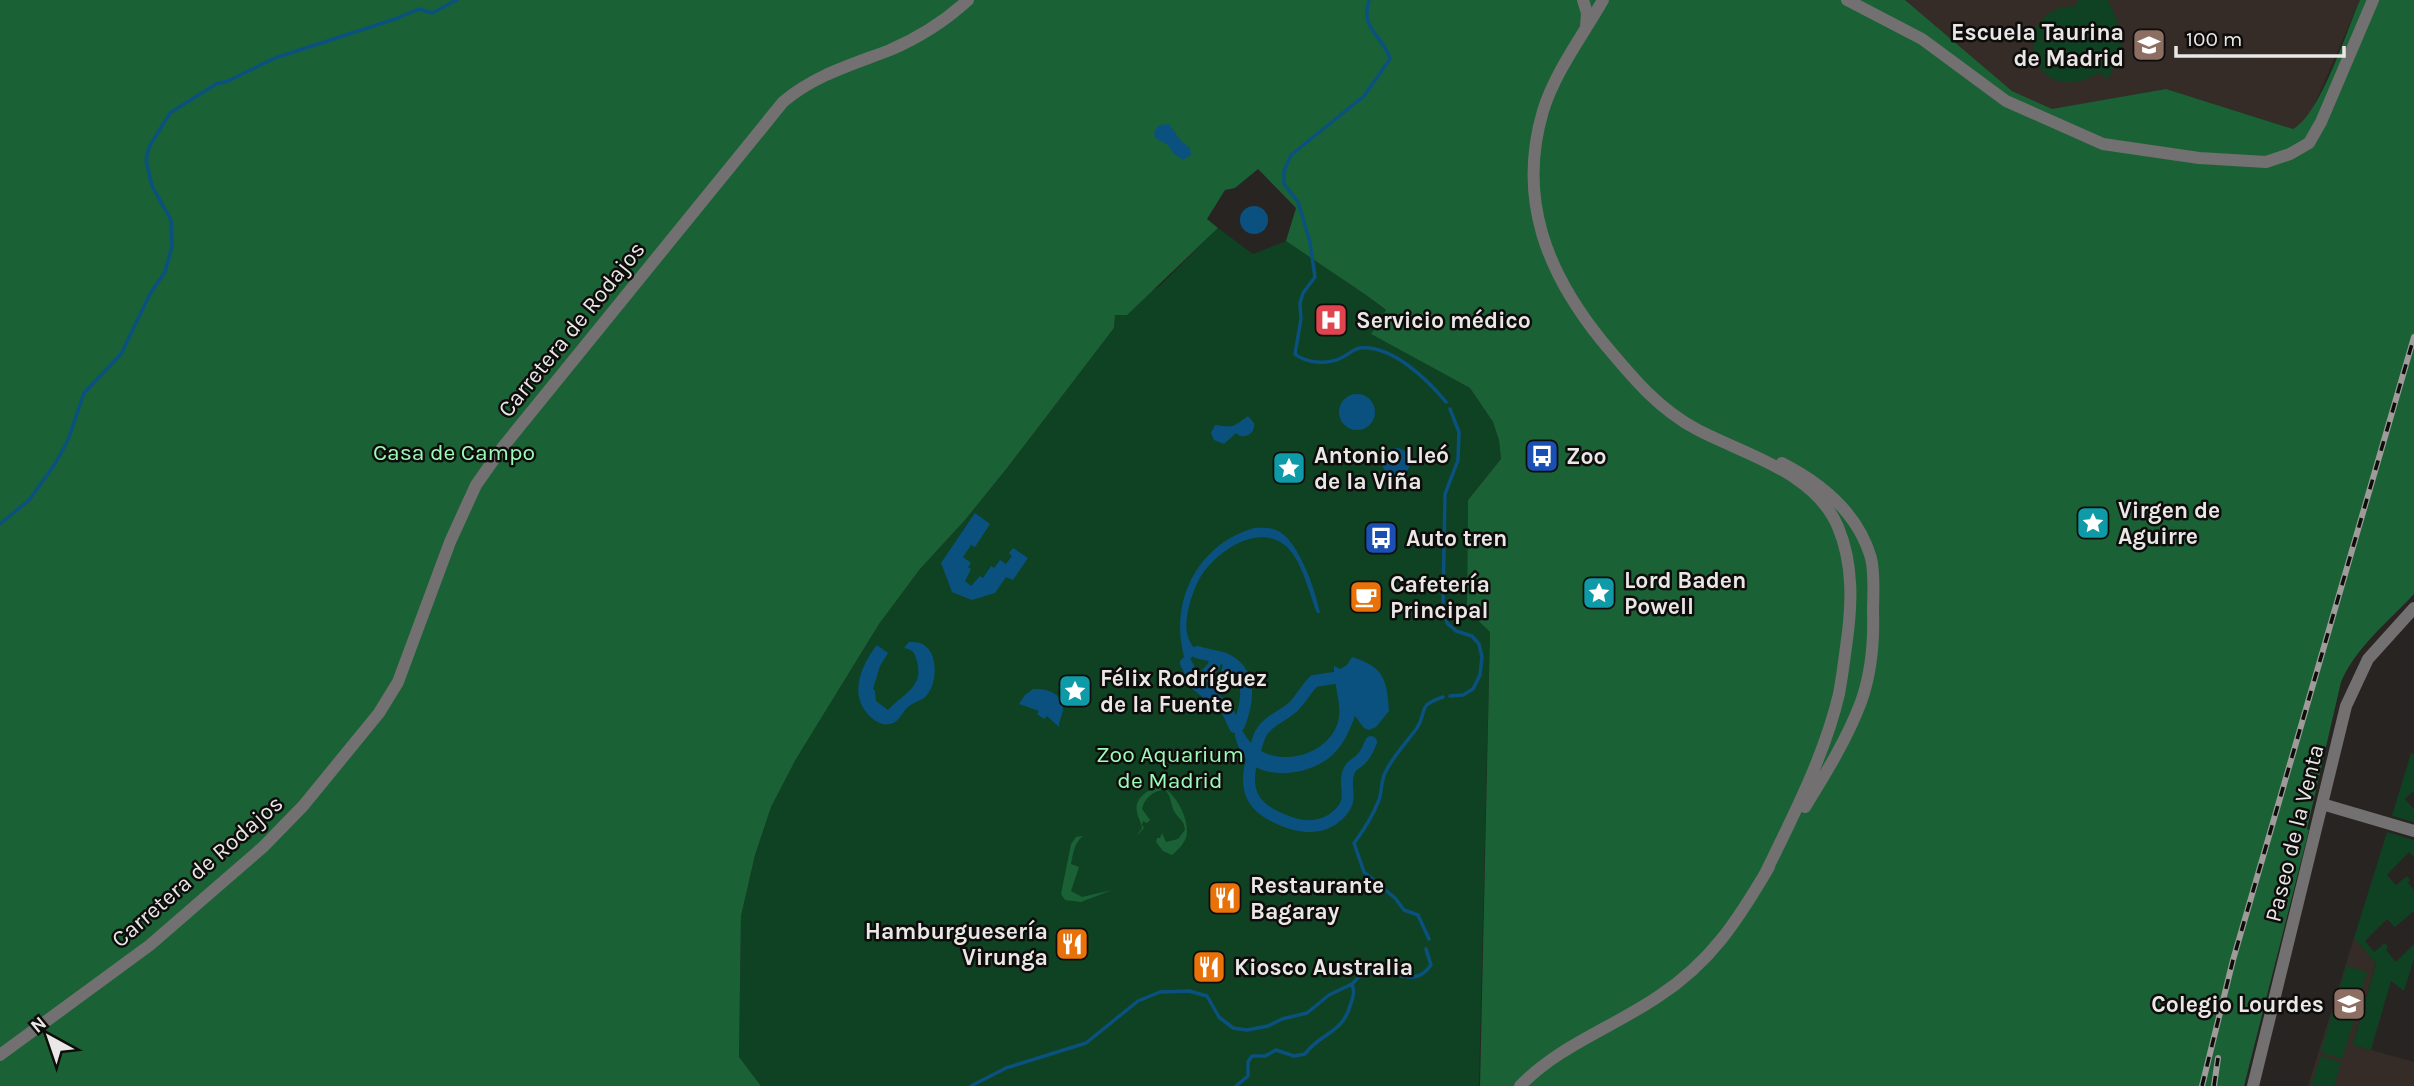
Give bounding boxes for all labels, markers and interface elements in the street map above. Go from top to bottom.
scale bar [2176,14,2344,58]
place label: Escuela Taurina de Madrid [1951,19,2124,72]
school or university icon: Escuela Taurina de Madrid [2130,26,2168,64]
text: 100 m [2186,27,2243,51]
street label: Carretera de Rodajos [492,236,650,422]
hospital icon: Servicio médico [1312,301,1350,339]
place label: Servicio médico [1356,307,1531,334]
bus stop icon: Zoo [1523,437,1561,475]
park label: Casa de Campo [373,439,535,466]
place label: Antonio Lleó de la Viña [1314,442,1449,495]
place label: Zoo [1566,443,1607,470]
place icon: Antonio Lleó de la Viña [1270,449,1308,487]
place label: Virgen de Aguirre [2118,497,2220,550]
place icon: Virgen de Aguirre [2074,504,2112,542]
bus stop icon: Auto tren [1362,519,1400,557]
place label: Auto tren [1406,525,1507,552]
place label: Lord Baden Powell [1624,567,1746,620]
place label: Cafetería Principal [1390,571,1490,624]
place icon: Lord Baden Powell [1580,574,1618,612]
cafe icon: Cafetería Principal [1347,578,1385,616]
place label: Félix Rodríguez de la Fuente [1100,665,1267,718]
place icon: Félix Rodríguez de la Fuente [1056,672,1094,710]
park label: Zoo Aquarium de Madrid [1096,741,1244,794]
street label: Paseo de la Venta [2259,742,2330,925]
street label: Carretera de Rodajos [106,790,288,953]
place label: Restaurante Bagaray [1250,872,1384,925]
restaurant icon: Restaurante Bagaray [1206,879,1244,917]
place label: Hamburguesería Virunga [865,918,1048,971]
restaurant icon: Hamburguesería Virunga [1053,925,1091,963]
restaurant icon: Kiosco Australia [1190,948,1228,986]
place label: Kiosco Australia [1234,954,1413,981]
school or university icon: Colegio Lourdes [2330,985,2368,1023]
place label: Colegio Lourdes [2151,991,2324,1018]
north arrow [14,1002,84,1072]
text: N [26,1012,51,1038]

